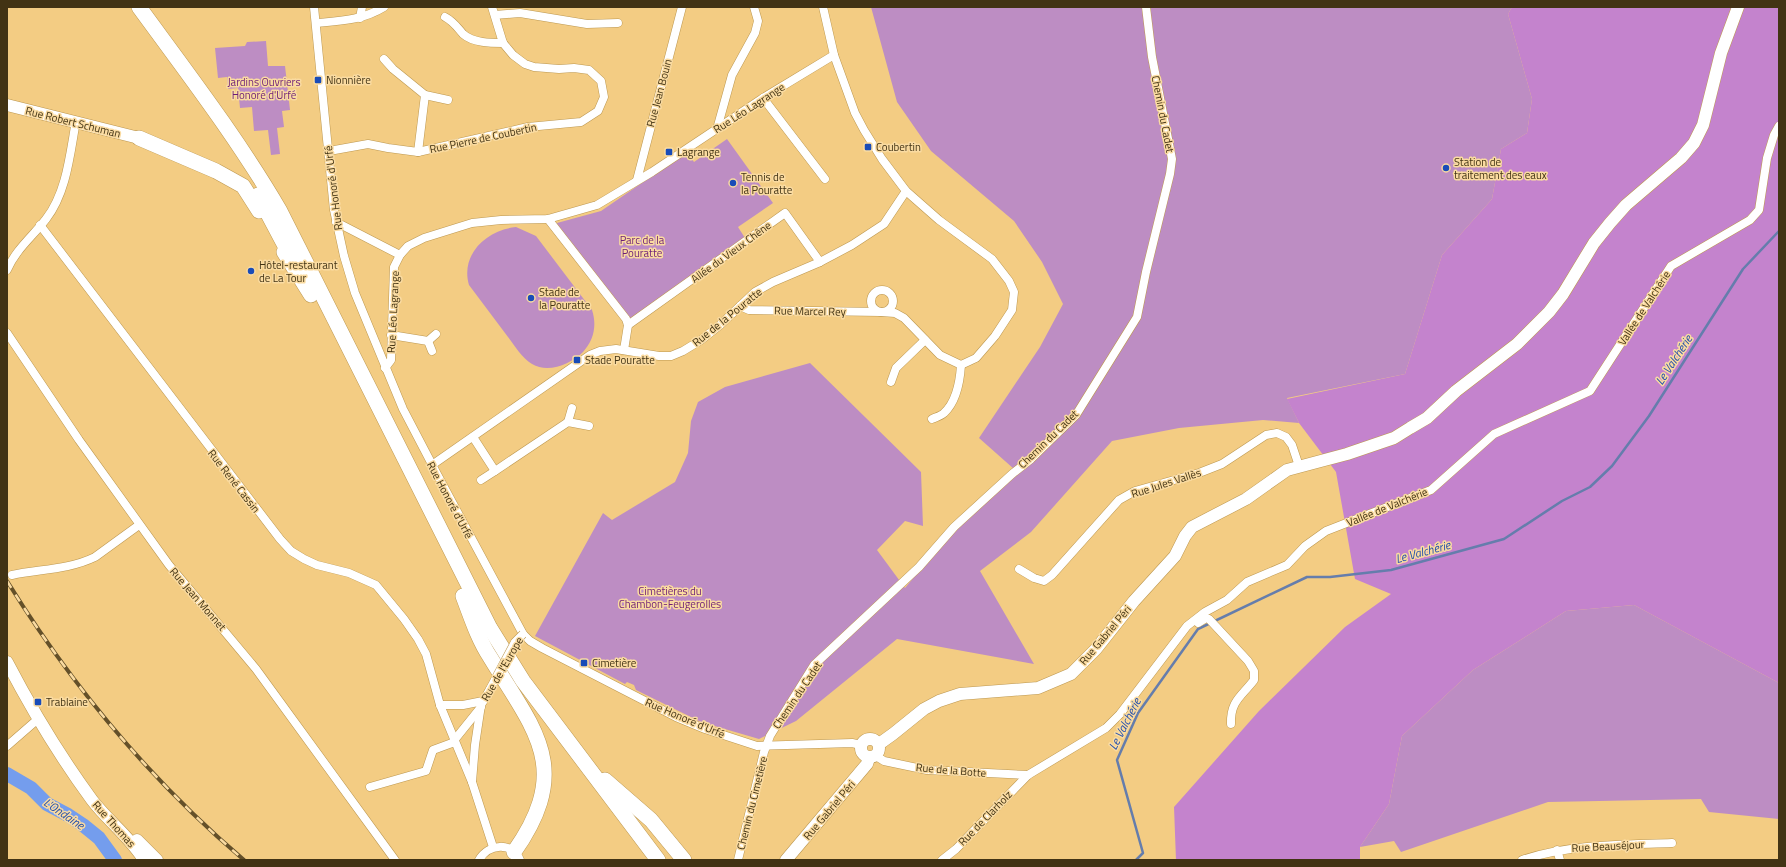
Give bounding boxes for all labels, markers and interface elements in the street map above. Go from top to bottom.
street label: Rue Jean Bouin [642,57,676,129]
place label: Nionnière [326,72,371,88]
park label: Jardins Ouvriers Honoré d'Urfé [227,74,301,103]
street label: Chemin du Cadet [1148,74,1178,154]
marker: Nionnière [313,75,323,85]
street label: Rue Léo Lagrange [710,79,788,137]
street label: Rue Robert Schuman [24,102,122,142]
street label: Rue Pierre de Coubertin [428,119,538,157]
place label: Coubertin [876,139,921,155]
marker: Coubertin [863,142,873,152]
street label: Rue Honoré d'Urfé [320,144,346,231]
place label: Lagrange [677,144,720,160]
marker: Lagrange [664,147,674,157]
place label: Station de traitement des eaux [1454,154,1547,183]
marker: Station de traitement des eaux [1441,163,1451,173]
place label: Tennis de la Pouratte [741,169,793,198]
marker: Tennis de la Pouratte [728,178,738,188]
street label: Allée du Vieux Chêne [688,217,775,287]
park label: Parc de la Pouratte [620,232,665,261]
place label: Hôtel-restaurant de La Tour [259,257,338,286]
marker: Hôtel-restaurant de La Tour [246,266,256,276]
street label: Vallée de Valchérie [1614,267,1674,349]
street label: Rue Léo Lagrange [383,270,403,354]
place label: Stade de la Pouratte [539,284,591,313]
street label: Rue de la Pouratte [689,284,766,350]
marker: Stade de la Pouratte [526,293,536,303]
street label: Rue Marcel Rey [774,302,847,320]
water label: Le Valchérie [1650,330,1698,388]
place label: Stade Pouratte [585,352,655,368]
marker: Stade Pouratte [572,355,582,365]
street label: Chemin du Cadet [1014,406,1082,472]
street label: Rue René Cassin [204,446,264,516]
street label: Rue Honoré d'Urfé [423,459,477,542]
street label: Rue Jules Vallès [1129,464,1203,502]
street label: Vallée de Valchérie [1344,483,1430,531]
water label: Le Valchérie [1393,535,1454,568]
street label: Rue Jean Monnet [166,564,230,634]
park label: Cimetières du Chambon-Feugerolles [619,583,721,612]
street label: Rue Gabriel Péri [1075,602,1135,668]
street label: Rue de l'Europe [477,633,527,704]
place label: Cimetière [592,655,637,671]
marker: Cimetière [579,658,589,668]
street label: Chemin du Cadet [769,658,826,732]
water label: Le Valchérie [1103,693,1146,753]
place label: Trablaine [46,694,88,710]
street label: Rue Honoré d'Urfé [643,694,728,742]
marker: Trablaine [33,697,43,707]
street label: Chemin du Cimetière [733,754,771,851]
street label: Rue de la Botte [915,759,987,781]
street label: Rue Gabriel Péri [799,777,859,843]
street label: Rue de Clarholz [954,787,1016,849]
water label: L'Ondaine [40,793,90,835]
street label: Rue Thomas [89,797,139,851]
street label: Rue Beauséjour [1571,836,1645,856]

